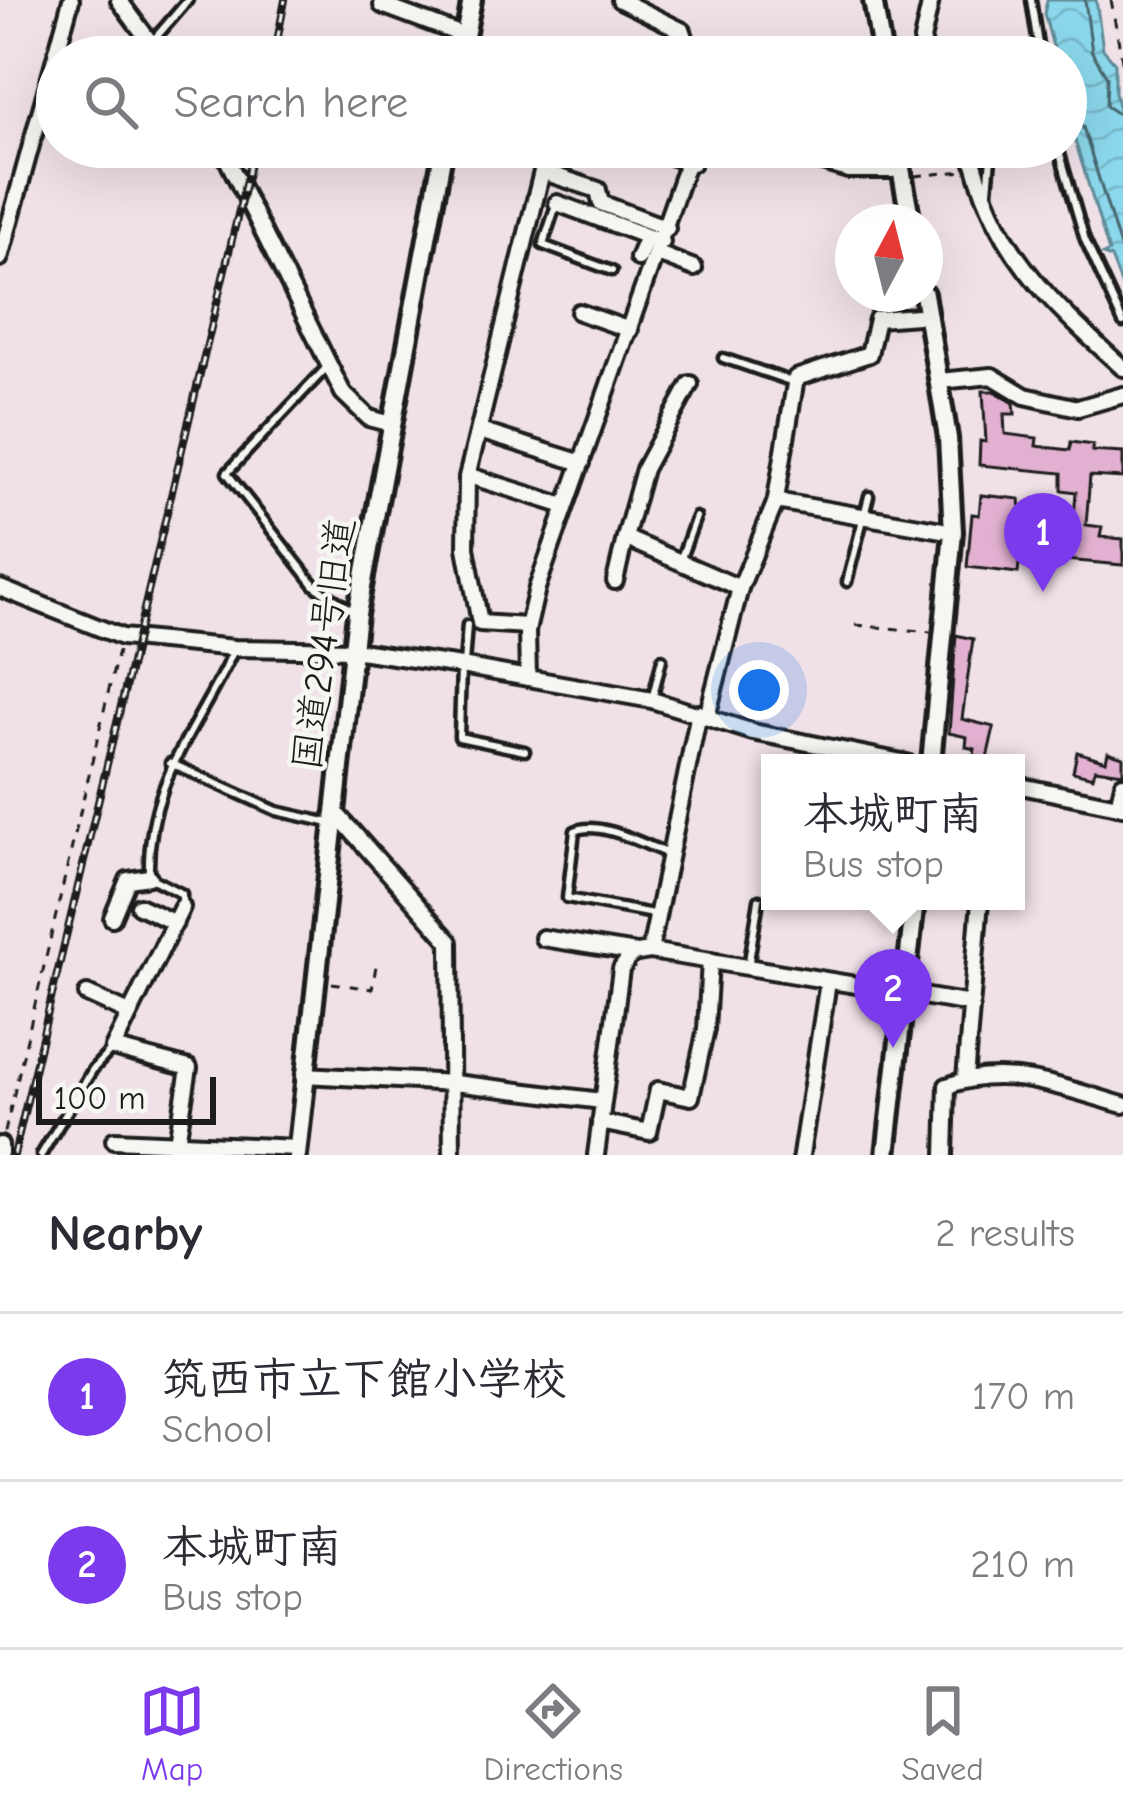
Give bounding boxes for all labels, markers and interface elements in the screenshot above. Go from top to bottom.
search box [36,36,1087,168]
icon: search [78,69,144,135]
text: Search here [174,76,408,128]
north arrow [835,204,943,312]
pin: 1 [1004,493,1082,592]
street label: 国道294号旧道 [284,515,364,773]
your location [729,660,789,720]
popup [761,754,1025,910]
text: 本城町南 [803,788,983,840]
text: Bus stop [803,842,944,887]
pin: 2 [854,949,932,1048]
scale bar [36,1071,216,1124]
text: 100 m [54,1079,146,1117]
text: Nearby [48,1204,202,1263]
text: 2 results [935,1211,1075,1256]
text: 筑西市立下館小学校 [162,1353,567,1405]
text: 1 [79,1374,95,1419]
text: 170 m [972,1374,1075,1419]
text: School [162,1407,273,1452]
text: 本城町南 [162,1521,342,1573]
text: 2 [77,1542,97,1587]
text: 210 m [970,1542,1075,1587]
text: Bus stop [162,1575,303,1620]
tab: Map [139,1678,205,1788]
tab: Directions [484,1678,623,1788]
tab: Saved [901,1678,984,1788]

